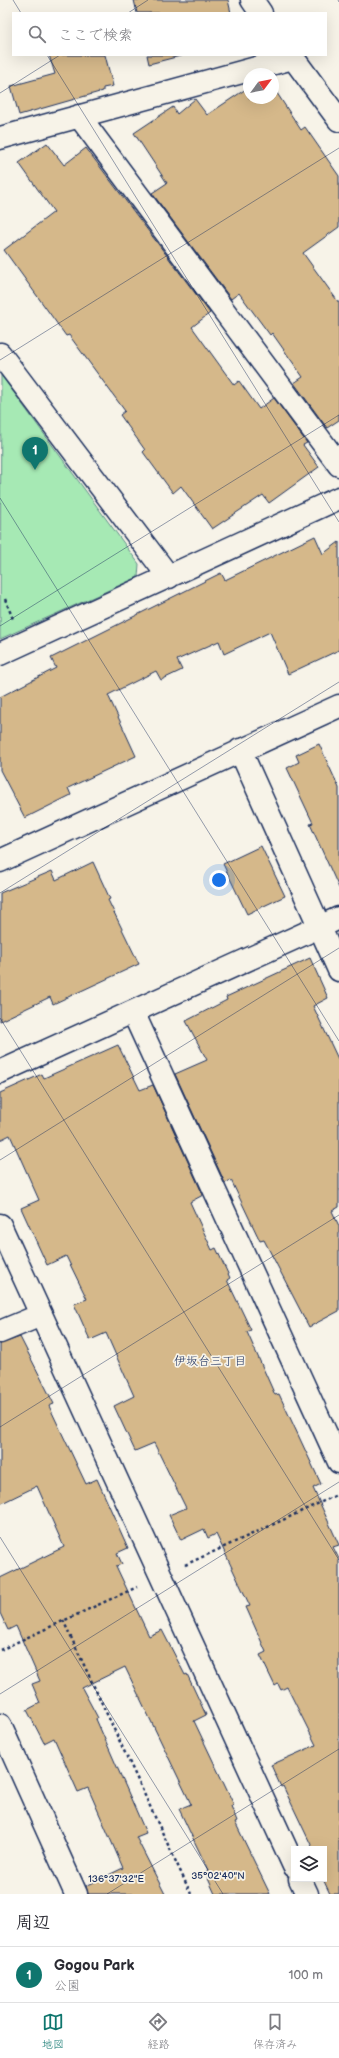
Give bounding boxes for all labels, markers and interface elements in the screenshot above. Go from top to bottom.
search box [12,12,327,56]
icon: search [26,23,48,45]
text: ここで検索 [58,26,133,45]
north arrow [243,68,279,104]
pin: 1 [22,437,48,470]
your location [209,870,229,890]
district label: 伊坂台三丁目 [174,1354,246,1369]
map controls [291,1846,327,1882]
button: layers [291,1846,327,1882]
text: 35°02'40"N [191,1870,245,1882]
text: 136°37'32"E [88,1873,145,1885]
text: 周辺 [16,1913,50,1933]
text: Gogou Park [54,1956,134,1975]
text: 1 [26,1967,32,1983]
text: 100 m [288,1967,323,1983]
text: 公園 [54,1978,80,1994]
tab: 地図 [42,2011,64,2051]
tab: 経路 [147,2011,169,2051]
tab: 保存済み [253,2011,297,2051]

